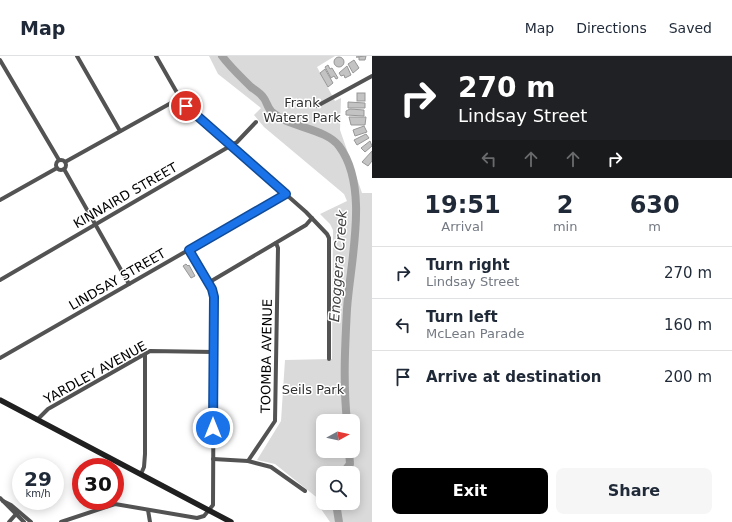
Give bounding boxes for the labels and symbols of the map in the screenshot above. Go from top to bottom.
pin [169,89,203,123]
park label: Frank Waters Park [263,95,341,125]
street label: KINNAIRD STREET [71,160,180,231]
water label: Enoggera Creek [326,209,350,323]
street label: LINDSAY STREET [66,246,168,313]
street label: TOOMBA AVENUE [258,299,275,414]
street label: YARDLEY AVENUE [40,338,149,407]
park label: Seils Park [282,382,345,397]
position arrow [192,407,234,449]
north arrow [316,414,360,458]
speed limit sign: 30 [72,458,124,510]

